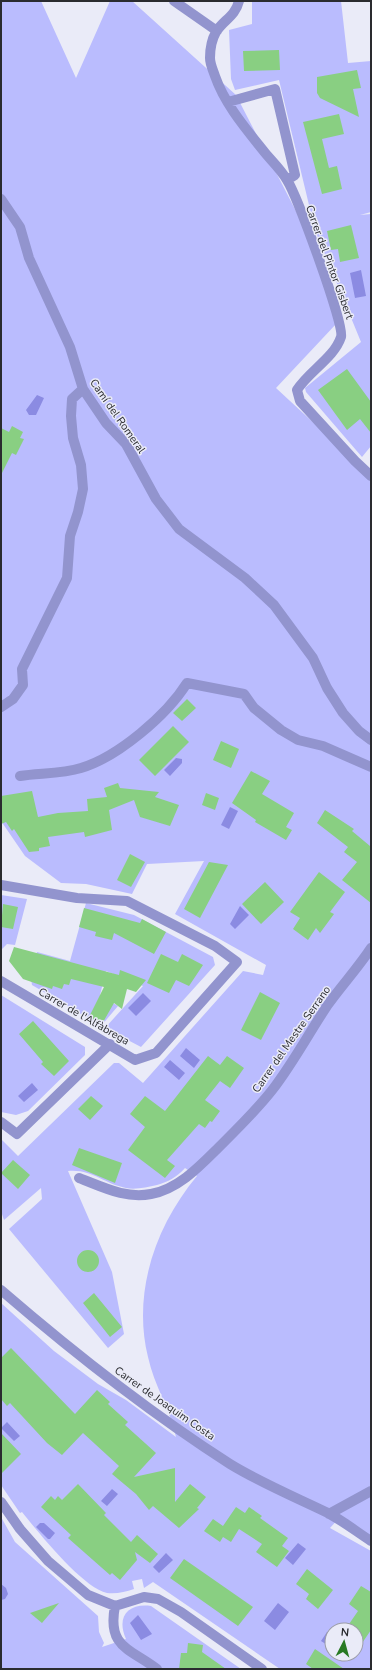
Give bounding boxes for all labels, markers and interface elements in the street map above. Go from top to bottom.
street label: Carrer del Pintor Gisbert [302,203,357,321]
street label: Camí del Romeral [86,376,149,457]
street label: Carrer del Mestre Serrano [249,983,334,1096]
street label: Carrer de l'Alfàbrega [35,984,132,1049]
street label: Carrer de Joaquim Costa [111,1363,218,1444]
north arrow [324,1622,364,1662]
text: N [340,1625,350,1640]

